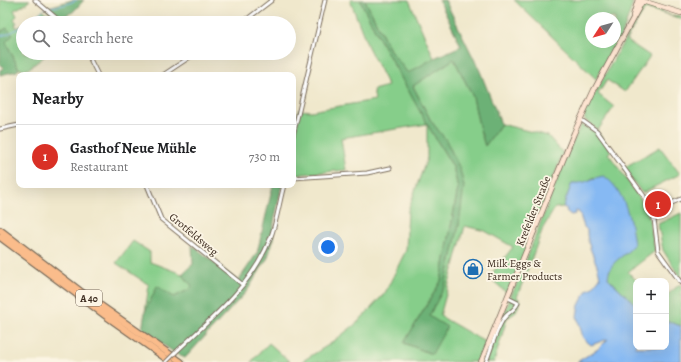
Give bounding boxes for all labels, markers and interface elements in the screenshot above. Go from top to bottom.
north arrow [585,12,621,48]
search box [16,16,296,60]
icon: search [30,27,52,49]
text: Search here [62,28,133,48]
text: Nearby [32,87,83,110]
text: Gasthof Neue Mühle [70,138,197,158]
text: 1 [43,148,47,165]
text: 730 m [249,148,280,165]
text: Restaurant [70,158,128,175]
street label: Krefelder Straße [513,174,554,248]
pin: 1 [645,189,671,219]
street label: Grotfeldsweg [166,209,222,260]
your location [318,237,338,257]
place label: Milk Eggs & Farmer Products [487,256,562,284]
shop icon: Milk Eggs & Farmer Products [462,258,484,280]
map controls [633,278,669,350]
button: + [633,278,669,314]
road number: A 40 [76,290,102,306]
button: − [633,314,669,350]

